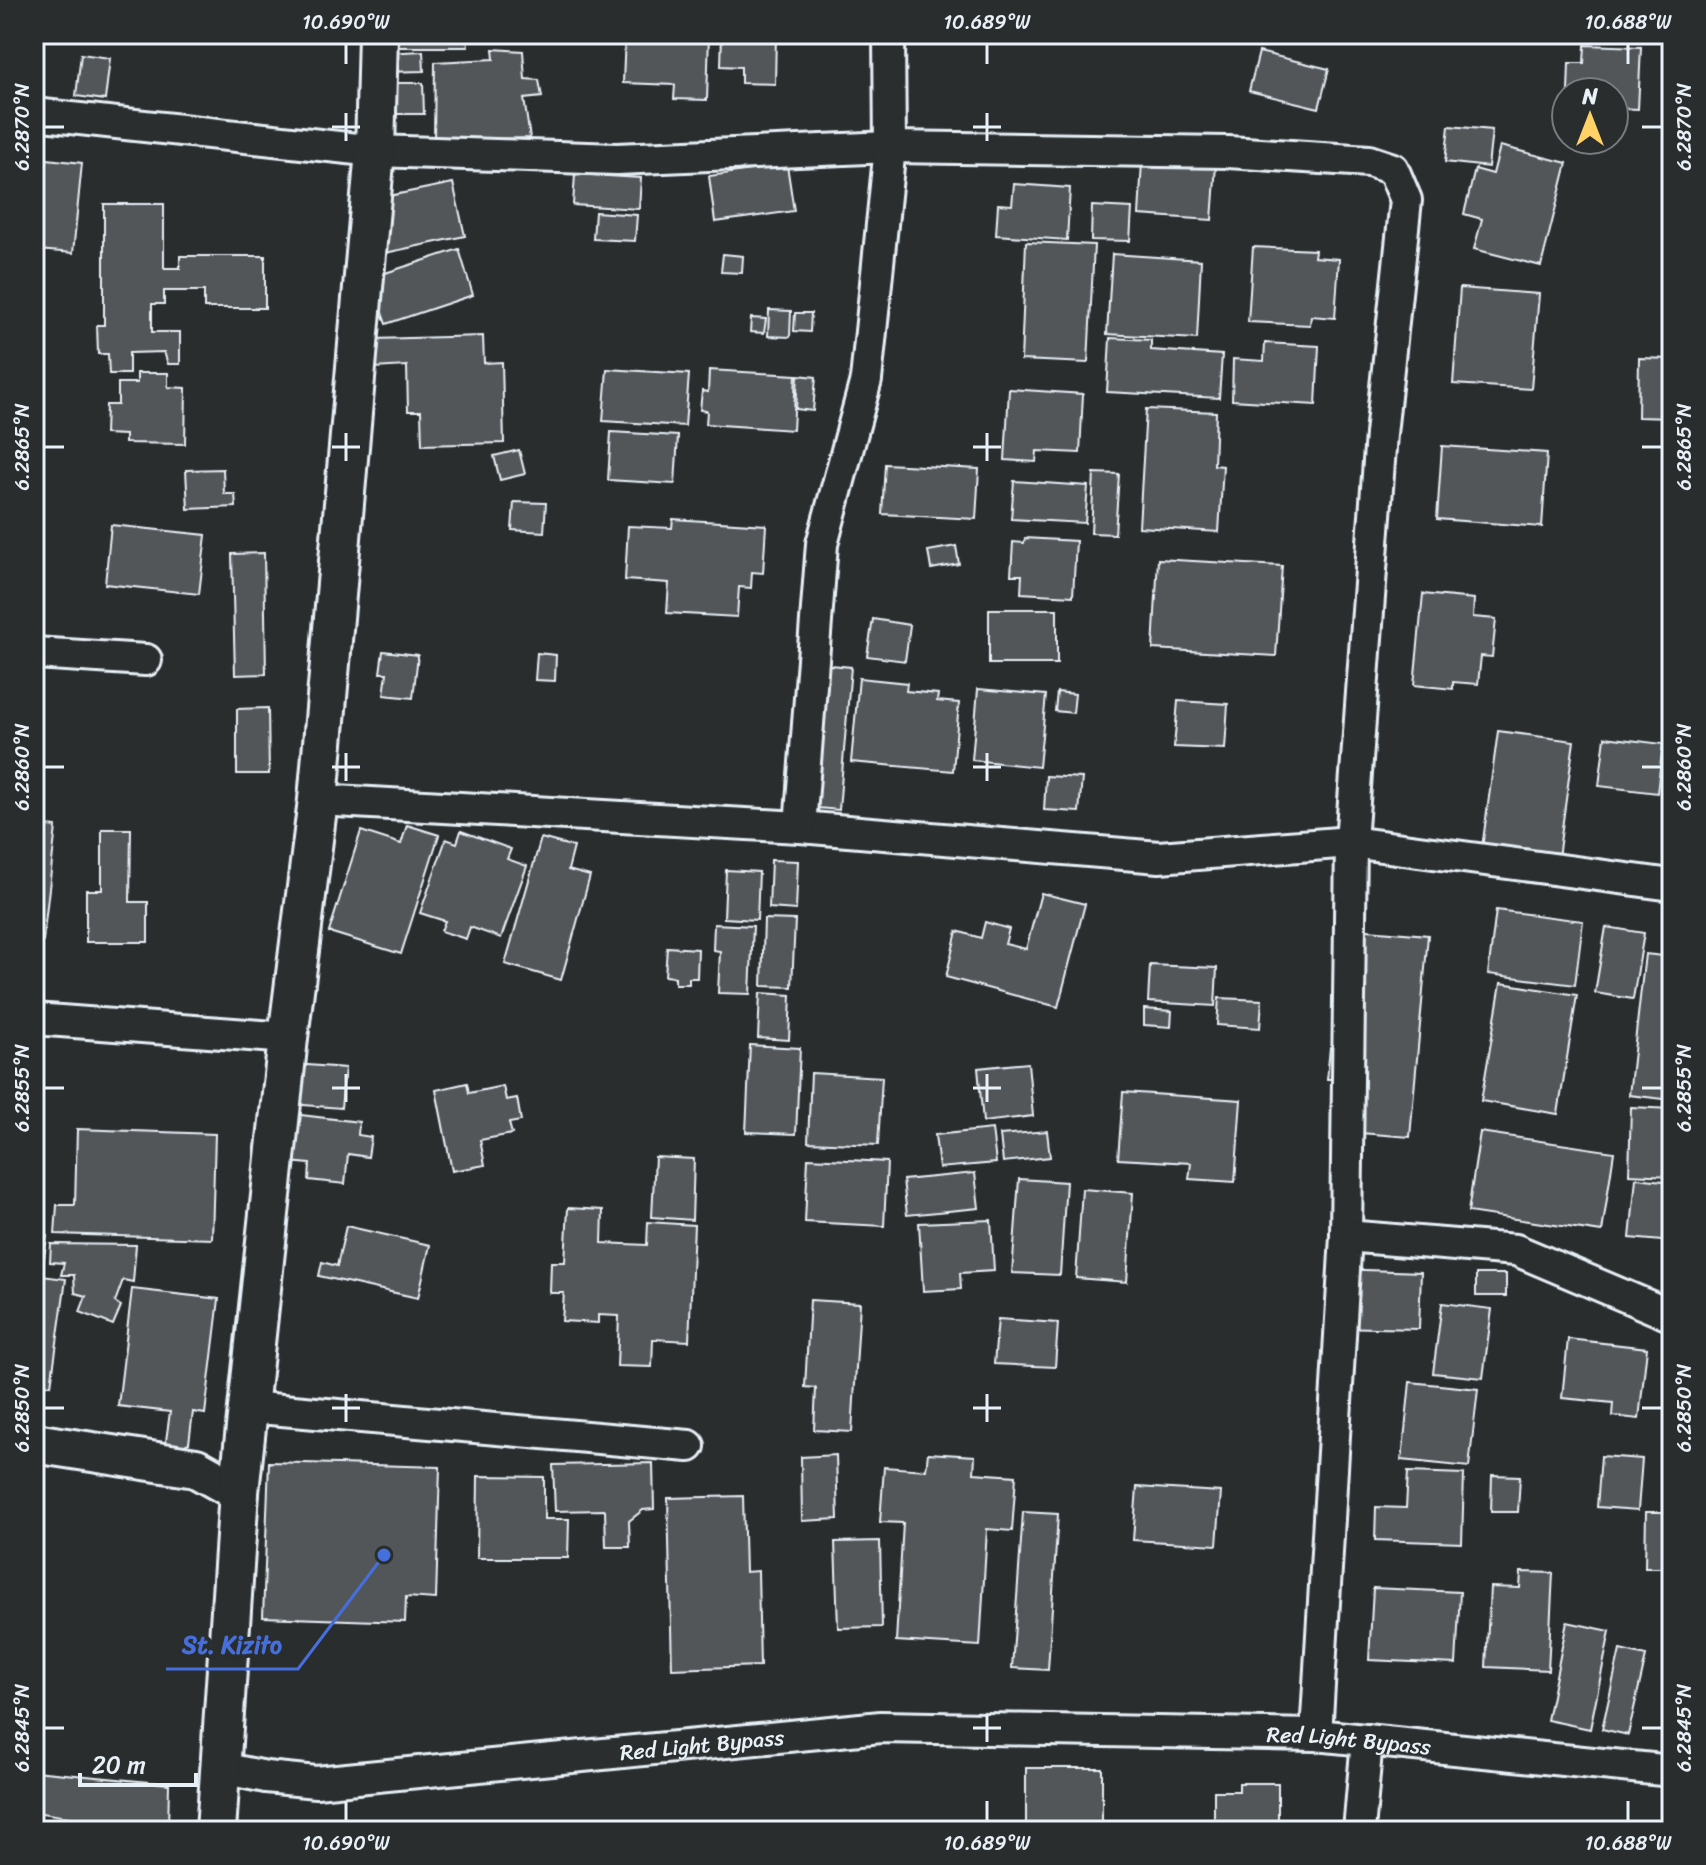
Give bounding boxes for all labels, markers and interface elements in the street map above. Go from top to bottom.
text: 10.690°W [302,5,390,40]
text: 10.689°W [944,5,1031,40]
text: 10.688°W [1585,5,1672,40]
north arrow [1550,76,1630,156]
text: N [1581,77,1598,116]
text: 6.2870°N [5,83,40,171]
text: 6.2870°N [1667,83,1702,171]
text: 6.2865°N [5,403,40,491]
text: 6.2865°N [1667,403,1702,491]
text: 6.2860°N [5,723,40,811]
text: 6.2860°N [1667,723,1702,811]
text: 6.2855°N [5,1044,40,1132]
text: 6.2855°N [1667,1044,1702,1132]
text: 6.2850°N [5,1364,40,1452]
text: 6.2850°N [1667,1364,1702,1452]
callout: St. Kizito [166,1621,298,1669]
text: St. Kizito [181,1624,282,1666]
text: 6.2845°N [5,1684,40,1772]
text: 6.2845°N [1667,1684,1702,1772]
street label: Red Light Bypass [1266,1715,1434,1767]
street label: Red Light Bypass [618,1717,787,1772]
scale bar [80,1737,196,1787]
text: 20 m [92,1744,146,1786]
text: 10.690°W [302,1826,390,1861]
text: 10.689°W [944,1826,1031,1861]
text: 10.688°W [1585,1826,1672,1861]

